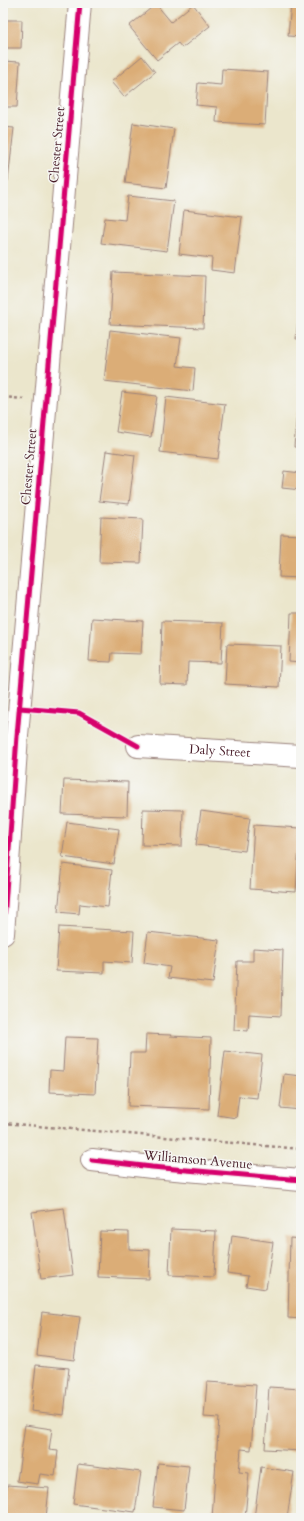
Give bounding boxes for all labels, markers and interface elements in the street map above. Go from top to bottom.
street label: Chester Street [45,106,69,184]
street label: Chester Street [17,428,41,506]
street label: Daly Street [189,740,251,762]
street label: Williamson Avenue [142,1146,253,1174]

